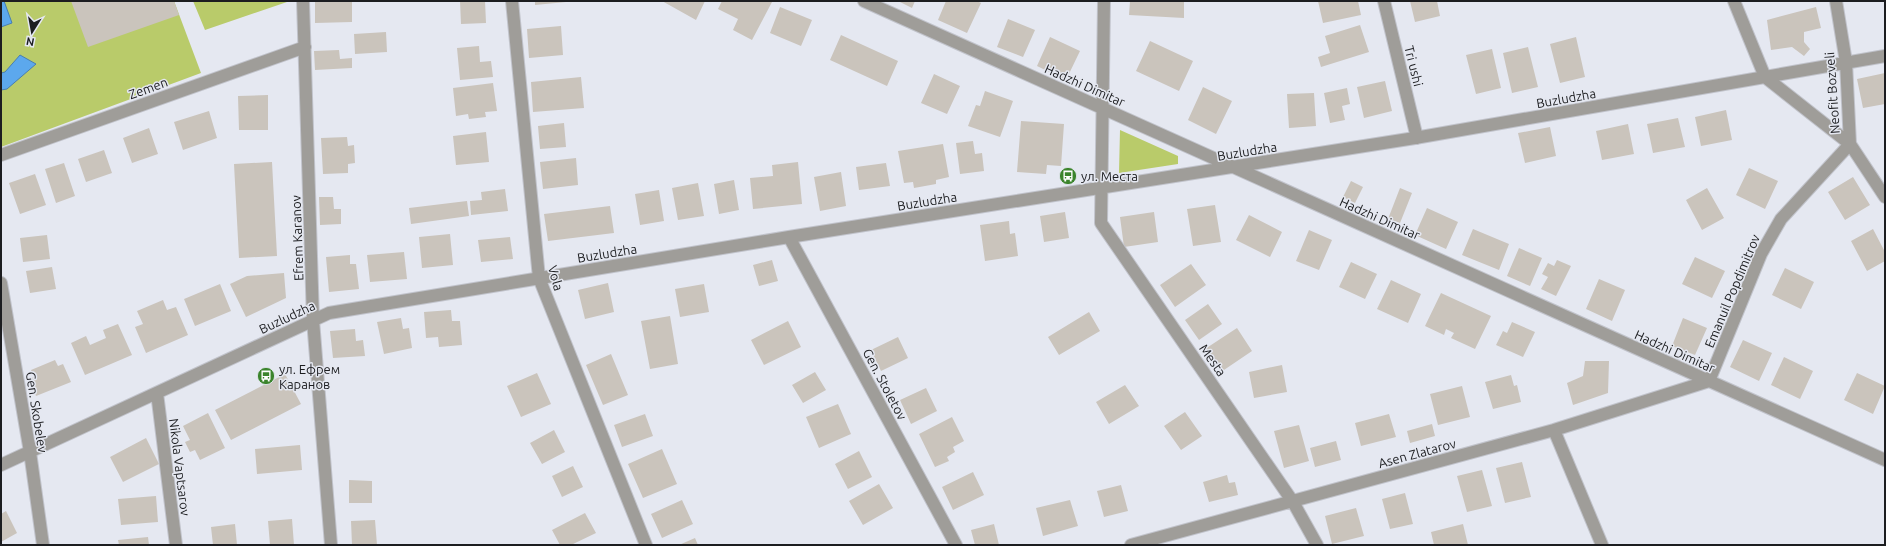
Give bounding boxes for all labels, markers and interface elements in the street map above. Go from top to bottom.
north arrow [12,12,52,52]
text: N [25,35,35,48]
street label: Tri ushi [1402,44,1426,88]
street label: Neofit Bozveli [1822,52,1842,134]
street label: Hadzhi Dimitar [1043,61,1127,109]
street label: Zemen [127,75,169,101]
street label: Buzludzha [1535,86,1597,110]
street label: Buzludzha [1216,139,1278,163]
bus stop icon: ул. Места [1058,166,1078,186]
place label: ул. Места [1081,169,1138,183]
street label: Buzludzha [896,189,958,213]
street label: Efrem Karanov [288,194,305,281]
street label: Hadzhi Dimitar [1338,194,1422,242]
street label: Emanuil Popdimitrov [1702,232,1762,350]
street label: Buzludzha [576,241,638,265]
street label: Vola [546,264,566,292]
street label: Buzludzha [257,298,317,336]
street label: Hadzhi Dimitar [1633,327,1717,375]
street label: Mesta [1197,341,1229,379]
street label: Gen. Stoletov [860,346,910,423]
place label: ул. Ефрем Каранов [279,362,340,391]
bus stop icon: ул. Ефрем Каранов [256,366,276,386]
street label: Gen. Skobelev [24,370,50,454]
street label: Nikola Vaptsarov [167,417,193,517]
street label: Asen Zlatarov [1377,436,1458,470]

